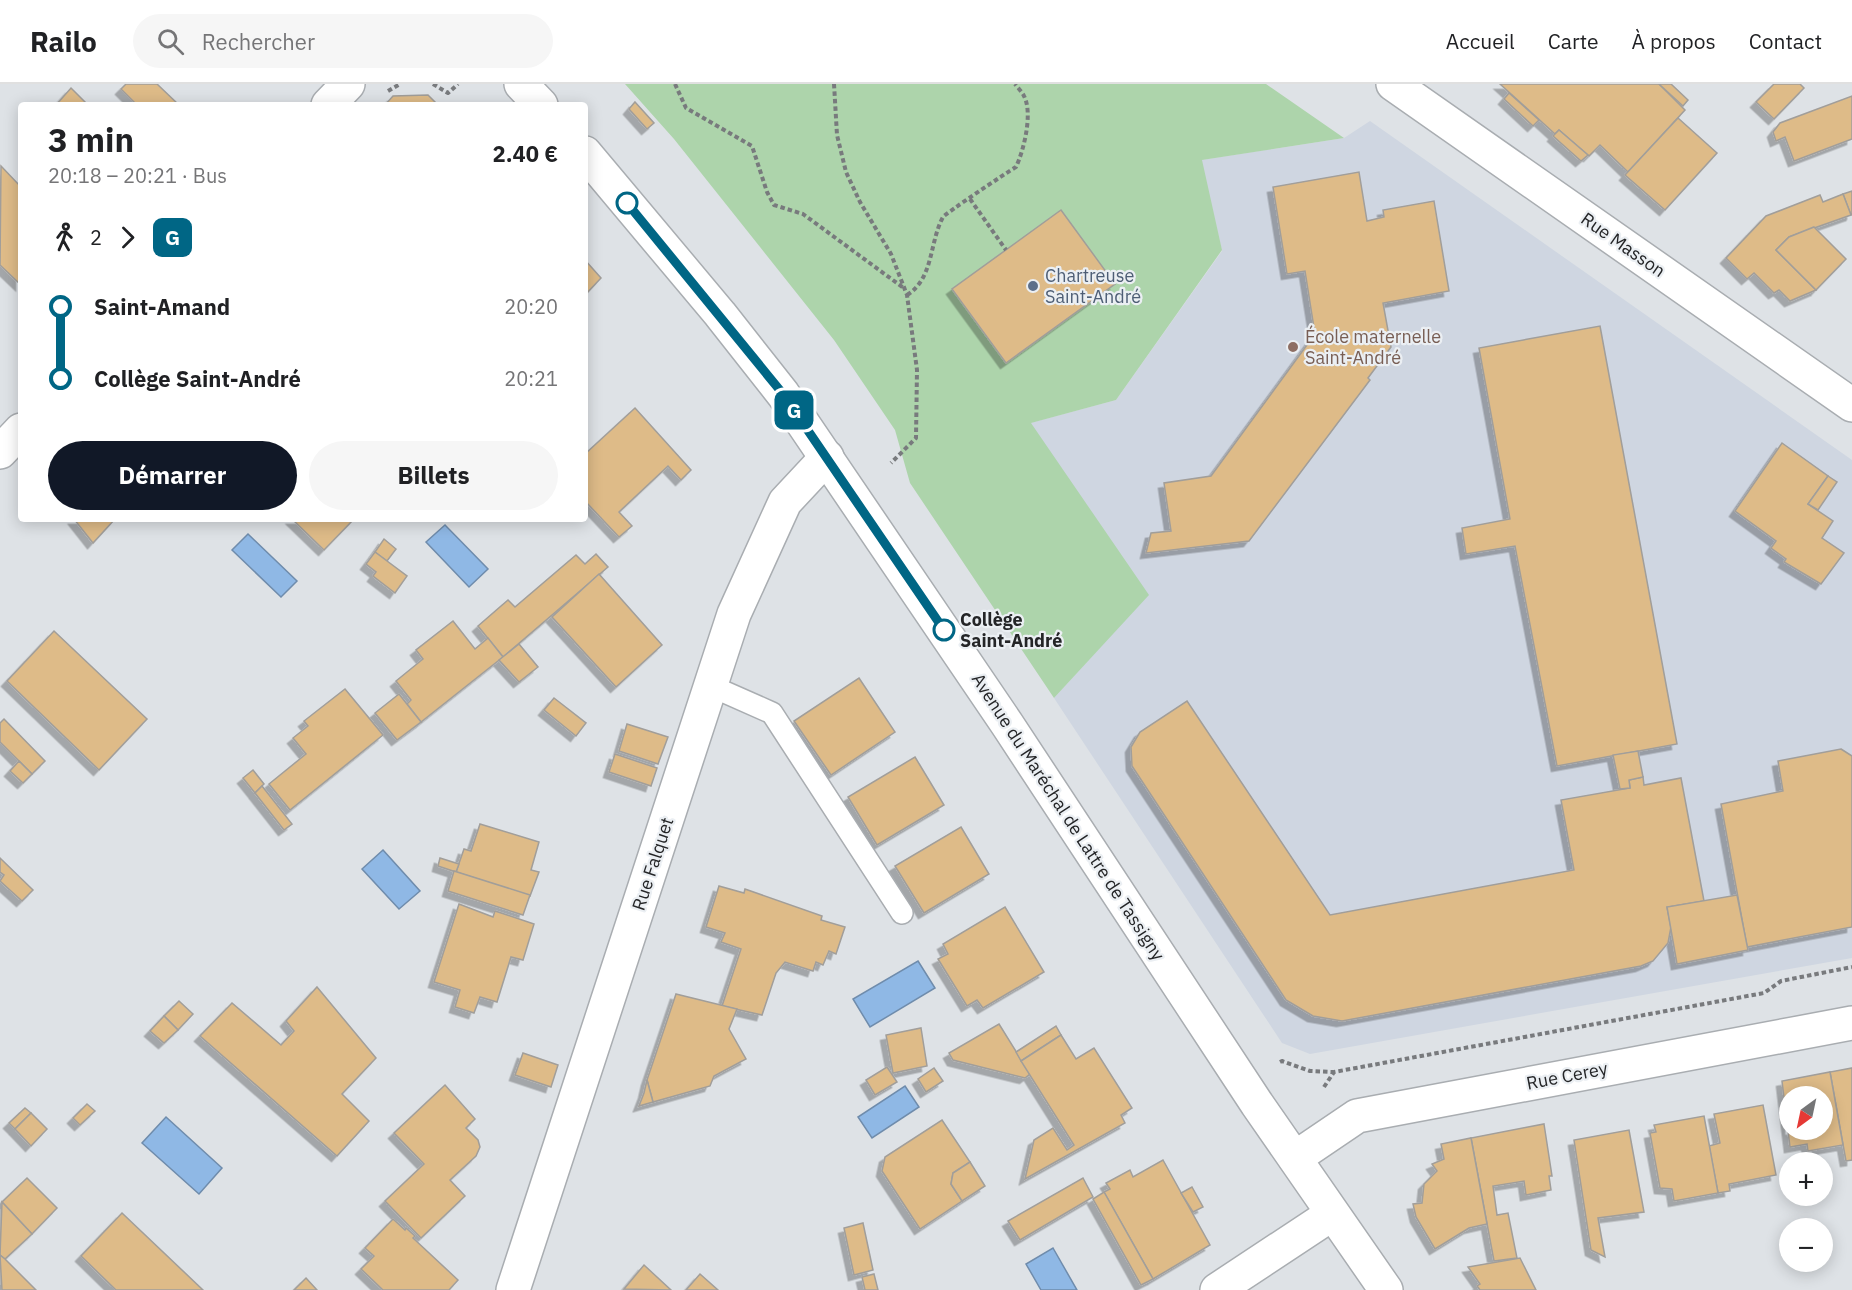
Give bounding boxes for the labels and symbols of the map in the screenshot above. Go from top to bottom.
unlabelled marker [616,192,638,214]
street label: Rue Masson [1577,207,1670,282]
place label: Chartreuse Saint-André [1045,264,1141,308]
marker: Chartreuse Saint-André [1026,279,1040,293]
place label: École maternelle Saint-André [1305,325,1441,369]
marker: École maternelle Saint-André [1286,340,1300,354]
line badge: G [774,390,814,430]
place label: Collège Saint-André [960,608,1062,652]
marker: Collège Saint-André [933,619,955,641]
street label: Avenue du Maréchal de Lattre de Tassigny [967,669,1170,965]
street label: Rue Falquet [627,814,678,913]
street label: Rue Cerey [1524,1056,1609,1095]
north arrow [1779,1086,1833,1140]

